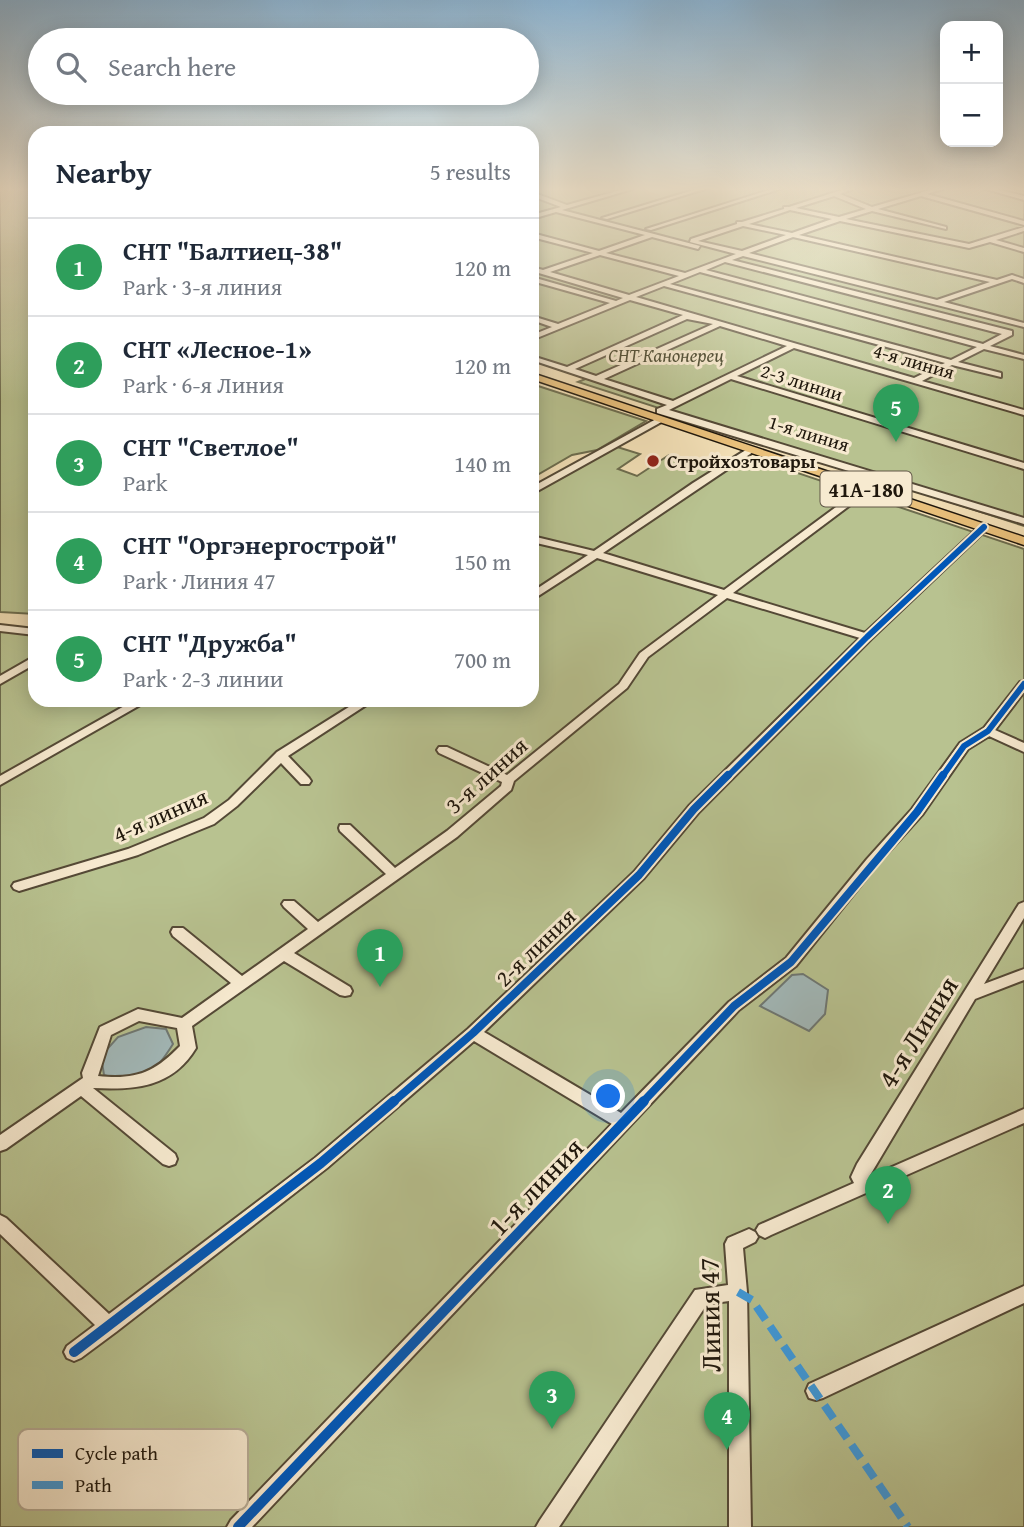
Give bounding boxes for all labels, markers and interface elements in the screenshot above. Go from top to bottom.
map controls [940,21,1003,147]
button: + [940,21,1003,84]
search box [28,28,539,105]
text: Search here [108,47,236,86]
icon: search [52,48,90,86]
button: − [940,84,1003,147]
text: Nearby [56,150,152,194]
text: 5 results [430,155,511,188]
text: СНТ "Балтиец-38" [123,231,342,270]
text: 1 [73,251,85,284]
text: 120 m [454,251,511,284]
text: Park · 3-я линия [123,270,282,303]
text: СНТ «Лесное-1» [123,329,312,368]
street label: 4-я линия [870,336,958,386]
park label: СНТ Канонерец [608,341,724,369]
text: 2 [73,349,85,382]
text: 120 m [454,349,511,382]
street label: 2-3 линии [758,356,846,408]
text: Park · 6-я Линия [123,368,284,401]
pin: 5 [873,384,919,442]
street label: 1-я линия [765,407,853,459]
text: СНТ "Светлое" [123,427,299,466]
text: 3 [73,447,85,480]
text: 140 m [454,447,511,480]
place label: Стройхозтовары [667,447,816,475]
marker: Стройхозтовары [645,453,661,469]
text: Park [123,466,167,499]
road number: 41А-180 [820,472,912,506]
text: СНТ "Оргэнергострой" [123,525,397,564]
text: 4 [73,545,85,578]
text: 150 m [454,545,511,578]
text: Park · Линия 47 [123,564,276,597]
text: СНТ "Дружба" [123,623,297,662]
text: 5 [73,643,85,676]
text: 700 m [454,643,511,676]
text: Park · 2-3 линии [123,662,283,695]
street label: 3-я линия [438,729,535,821]
street label: 4-я линия [107,779,213,851]
street label: 2-я линия [487,900,583,994]
pin: 1 [357,929,403,987]
street label: 4-я Линия [867,968,967,1096]
your location [591,1079,625,1113]
street label: 1-я линия [478,1128,592,1244]
pin: 2 [865,1166,911,1224]
street label: Линия 47 [688,1257,730,1373]
pin: 3 [529,1371,575,1429]
pin: 4 [704,1392,750,1450]
legend [18,1429,248,1510]
text: Cycle path [75,1439,158,1467]
text: Path [75,1471,112,1499]

